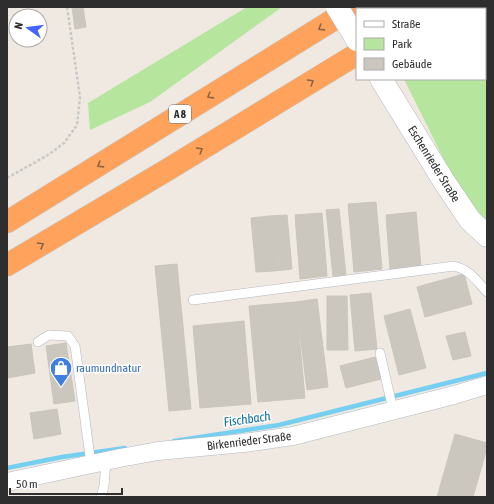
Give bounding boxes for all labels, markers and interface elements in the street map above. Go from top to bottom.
north arrow [8,8,48,48]
legend [356,8,486,80]
text: Straße [392,17,420,31]
text: N [12,21,25,30]
one-way arrow [318,23,325,30]
text: Park [392,37,413,51]
text: Gebäude [392,57,432,71]
one-way arrow [307,79,314,87]
one-way arrow [207,91,214,99]
road number: A 8 [169,105,191,123]
street label: Eschenrieder Straße [405,123,463,205]
one-way arrow [196,147,203,154]
one-way arrow [97,160,104,167]
one-way arrow [36,242,43,250]
shop icon: raumundnatur [48,355,74,388]
place label: raumundnatur [76,361,141,375]
water label: Fischbach [223,408,272,430]
street label: Birkenrieder Straße [206,429,292,453]
scale bar [10,470,122,496]
text: 50 m [16,477,38,491]

